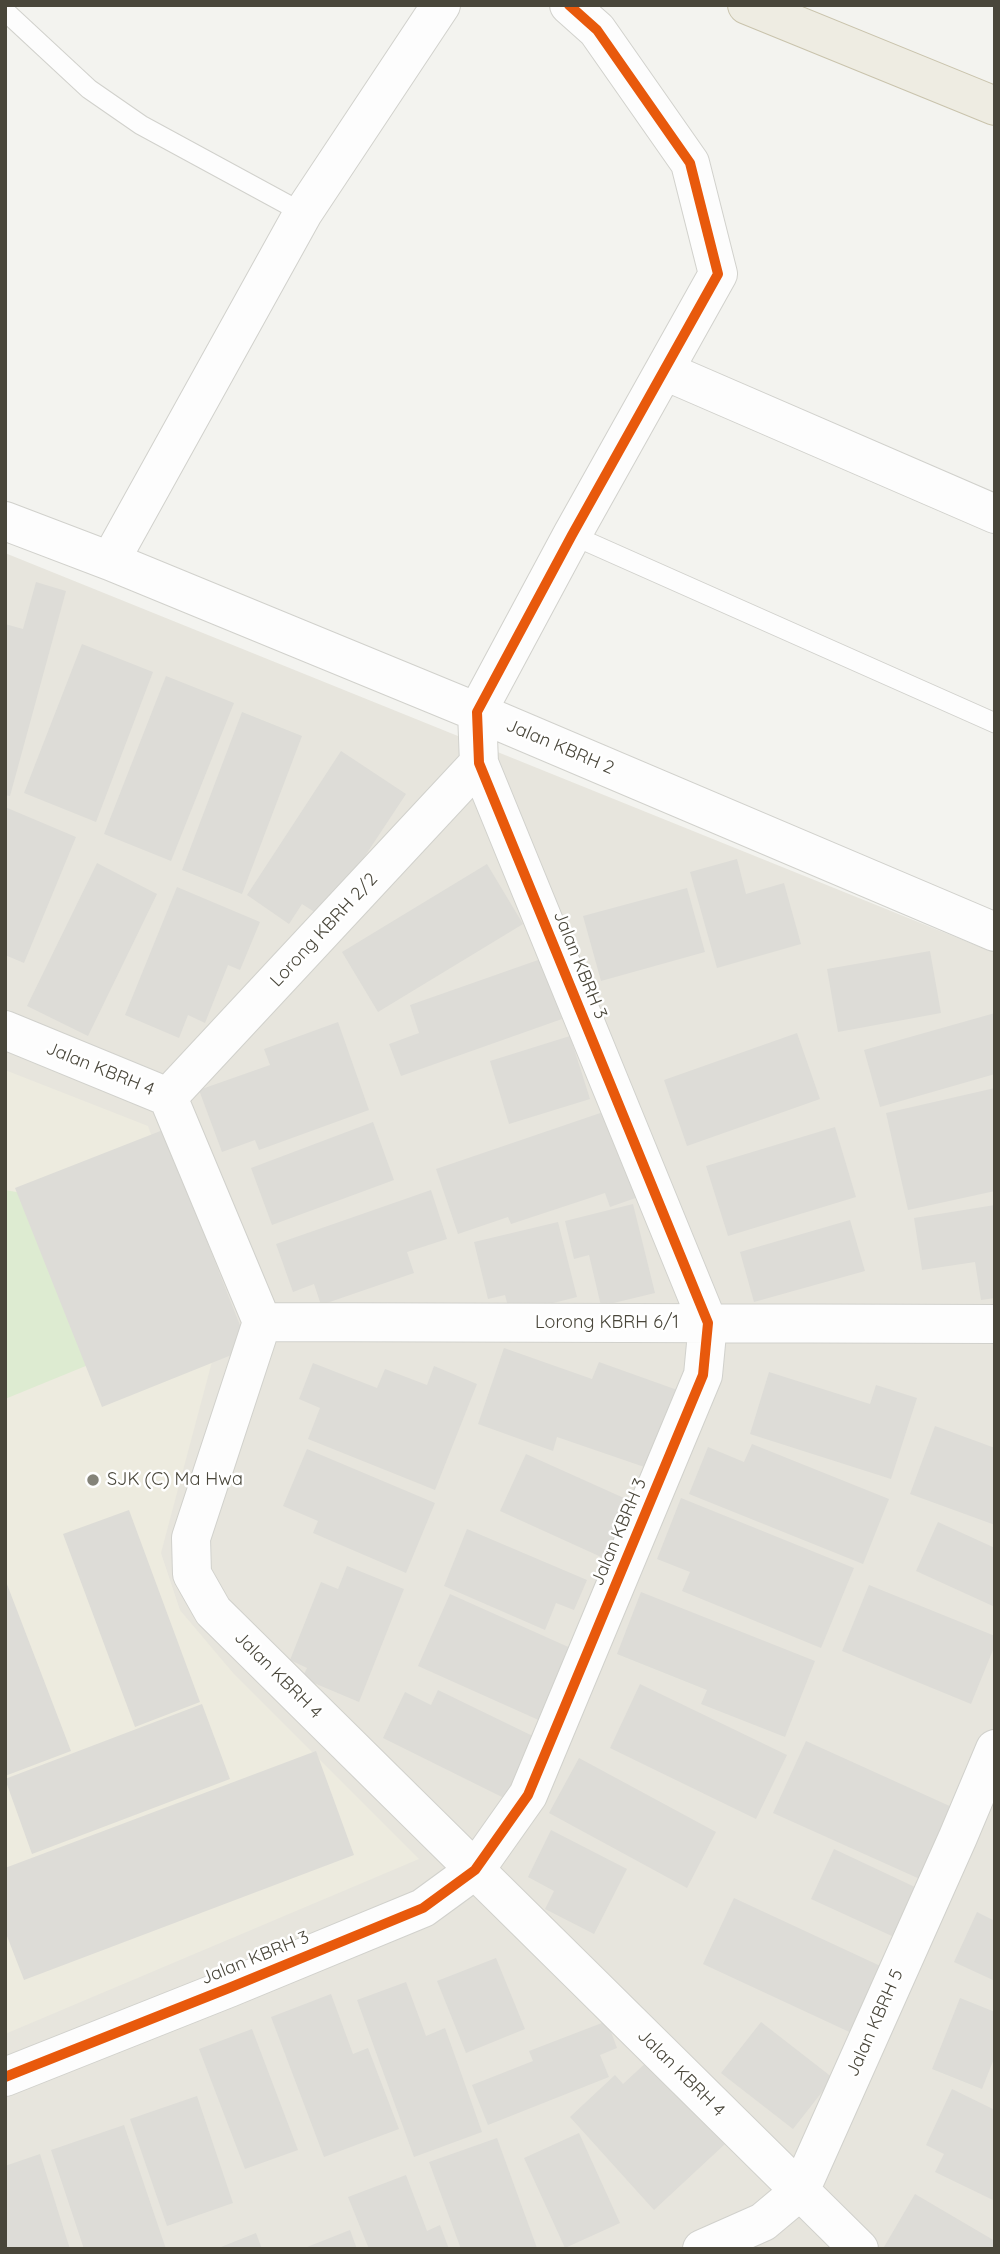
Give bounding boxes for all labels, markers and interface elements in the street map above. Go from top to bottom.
street label: Jalan KBRH 2 [503,715,617,779]
street label: Lorong KBRH 2/2 [266,869,382,991]
street label: Jalan KBRH 3 [548,908,612,1022]
street label: Jalan KBRH 4 [43,1037,157,1101]
street label: Lorong KBRH 6/1 [535,1312,679,1334]
place label: SJK (C) Ma Hwa [107,1469,243,1491]
marker: SJK (C) Ma Hwa [85,1472,101,1488]
street label: Jalan KBRH 3 [587,1475,651,1589]
street label: Jalan KBRH 4 [230,1627,326,1723]
street label: Jalan KBRH 3 [198,1926,312,1990]
street label: Jalan KBRH 5 [842,1966,908,2080]
street label: Jalan KBRH 4 [633,2025,729,2121]

